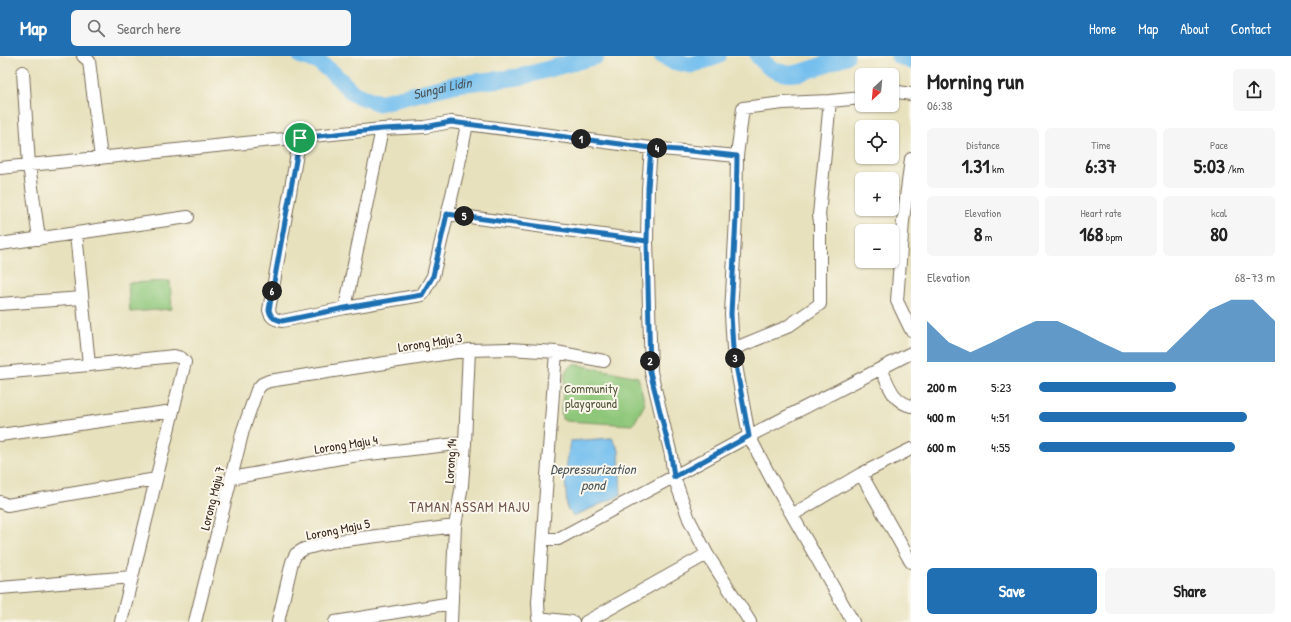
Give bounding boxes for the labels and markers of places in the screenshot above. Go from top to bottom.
pin [283,121,317,155]
pin: 1 [571,129,591,149]
pin: 4 [647,138,667,158]
pin: 5 [454,206,474,226]
pin: 6 [262,281,282,301]
pin: 3 [725,348,745,368]
pin: 2 [640,351,660,371]

